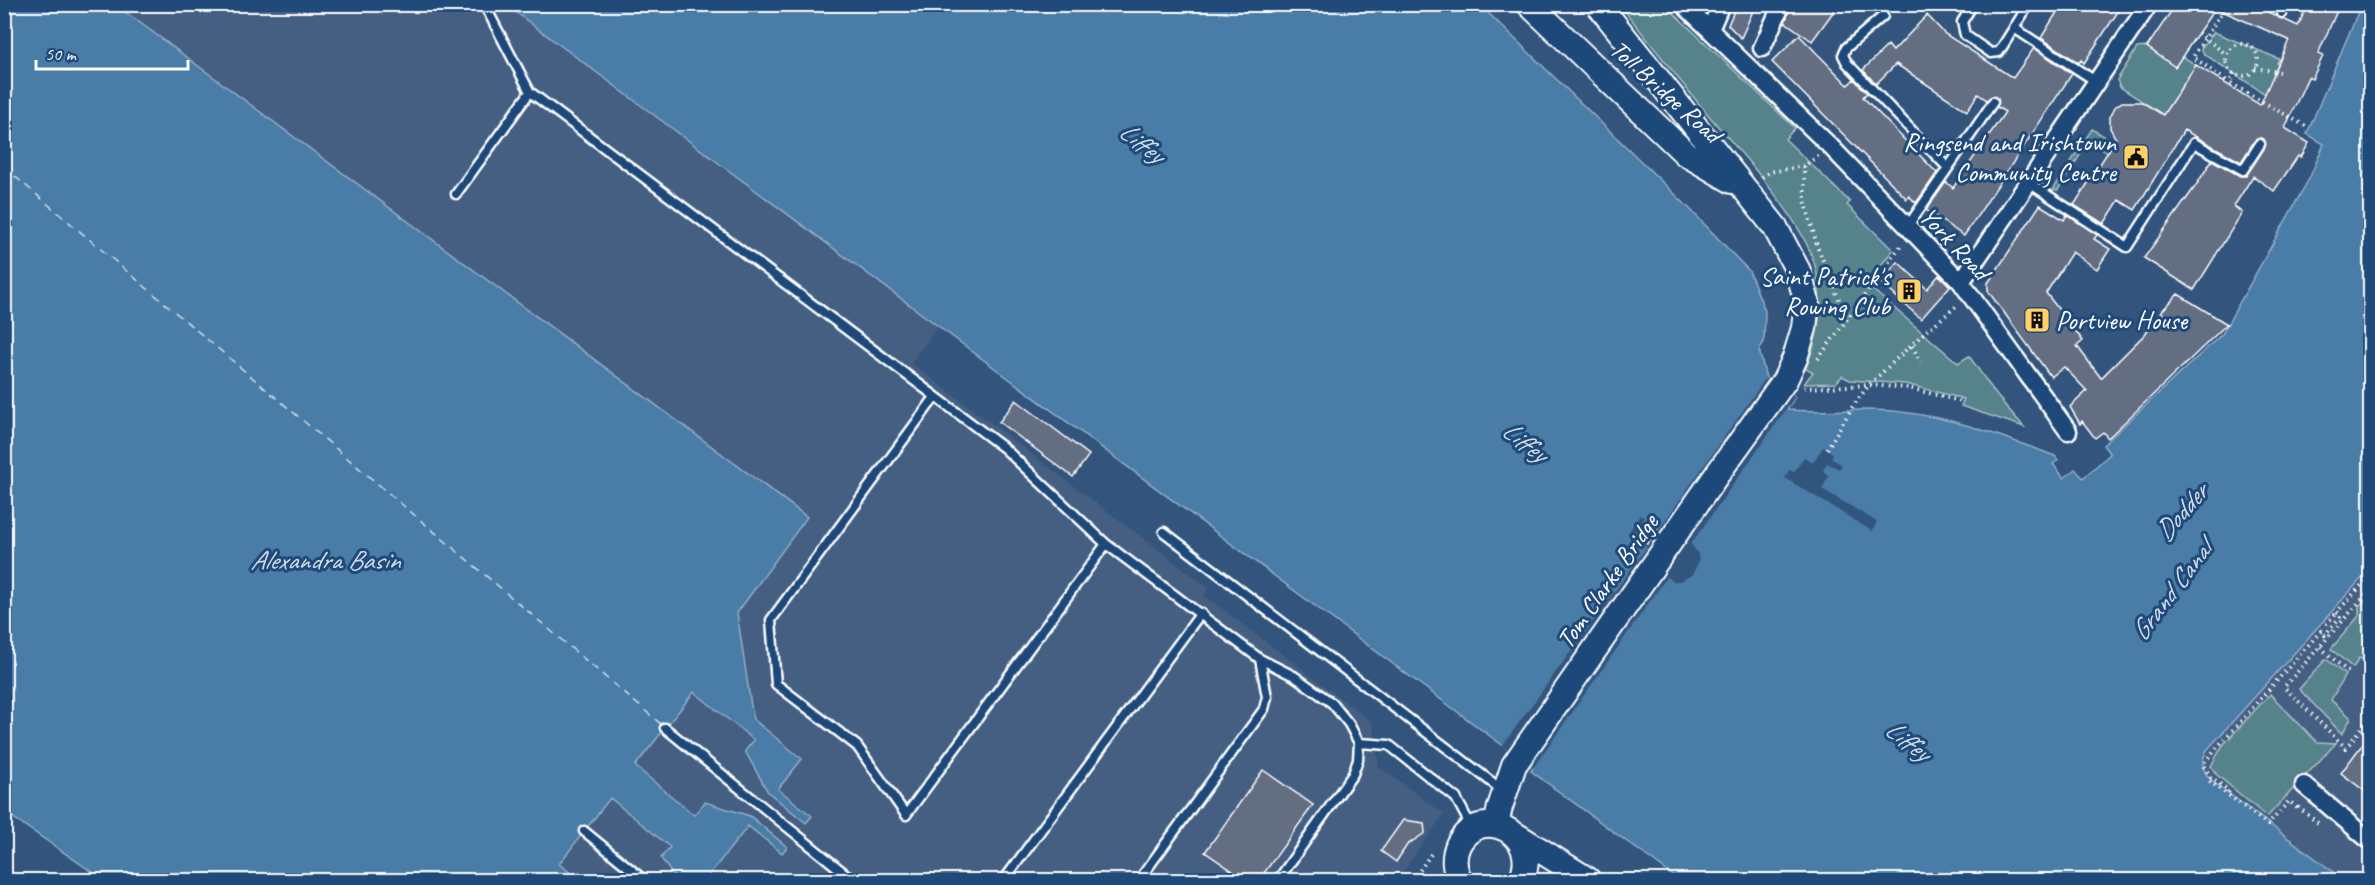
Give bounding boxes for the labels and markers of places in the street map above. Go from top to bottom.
place label: Ringsend and Irishtown Community Centre [1903,126,2118,189]
public building icon: Ringsend and Irishtown Community Centre [2121,142,2151,172]
place label: Saint Patrick's Rowing Club [1760,260,1892,323]
building icon: Saint Patrick's Rowing Club [1894,276,1924,306]
place label: Portview House [2056,304,2188,337]
building icon: Portview House [2022,305,2052,335]

